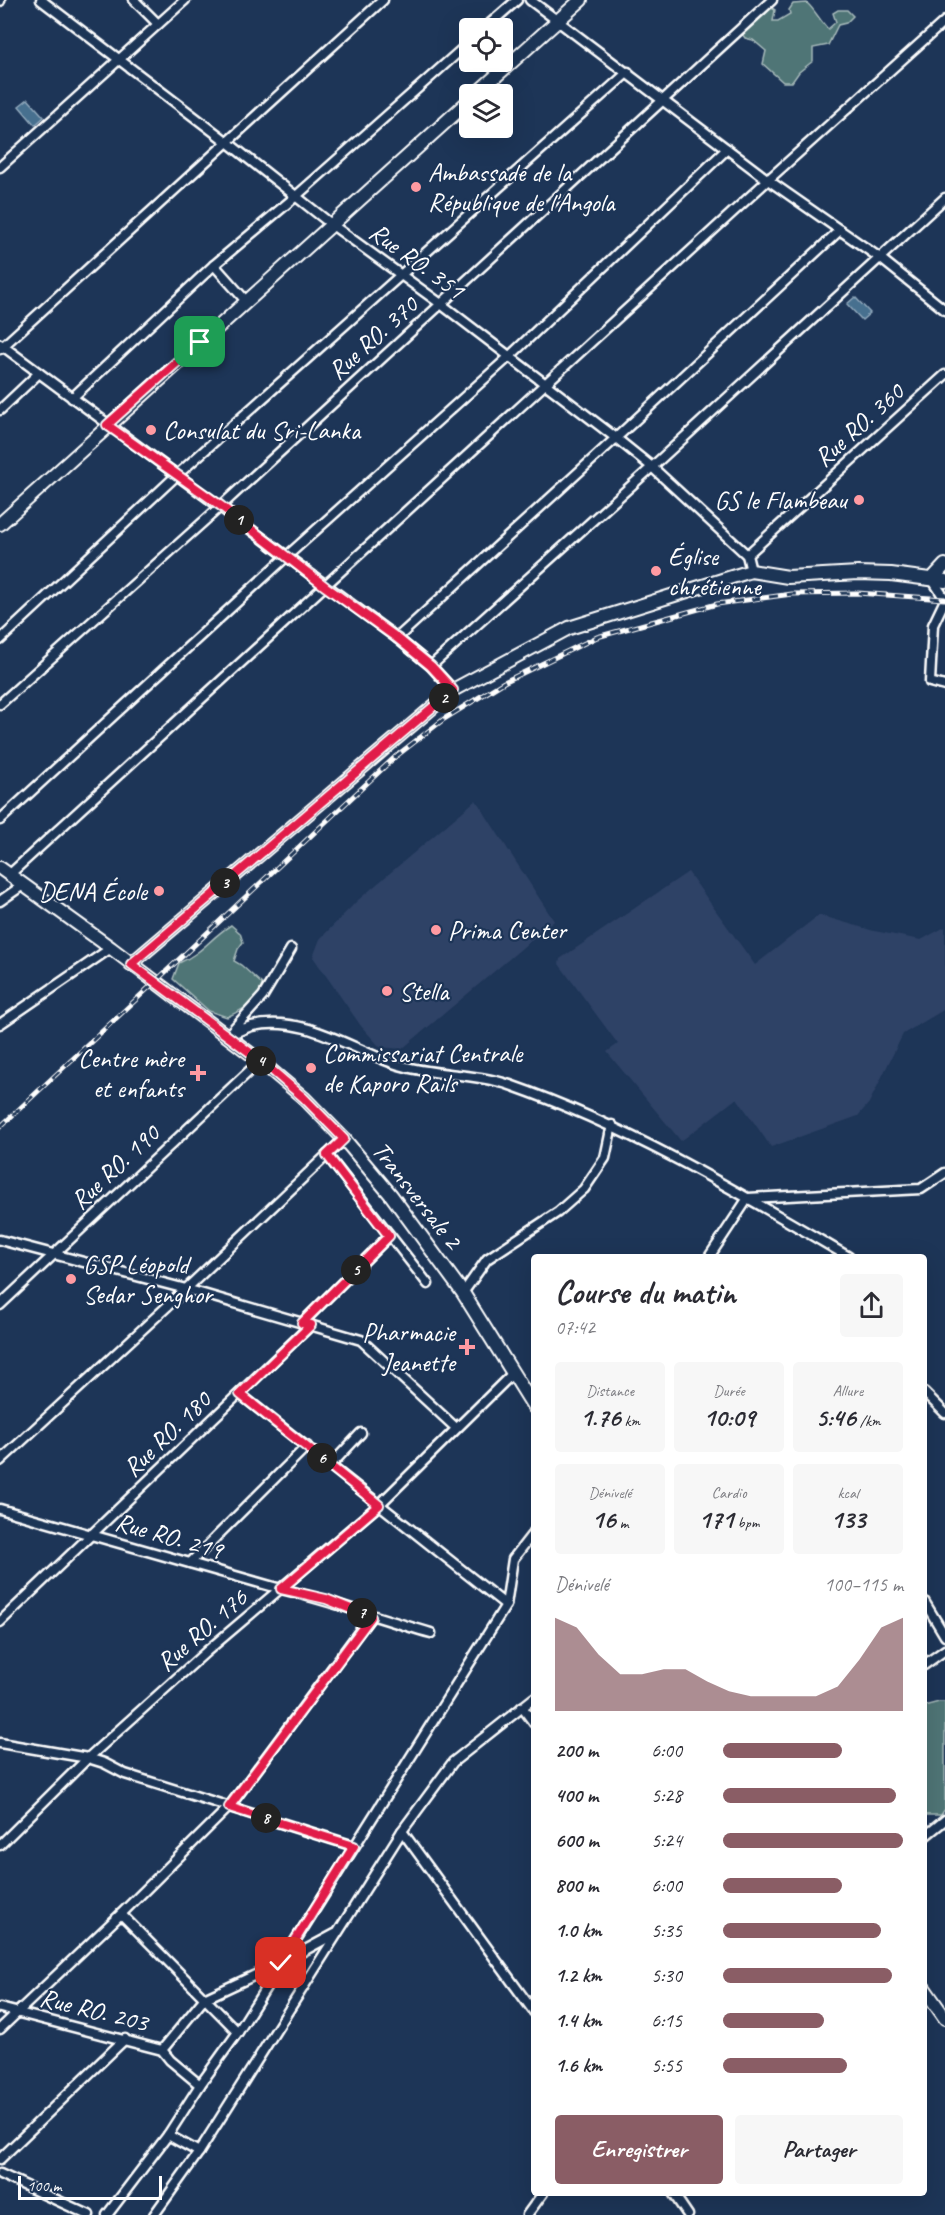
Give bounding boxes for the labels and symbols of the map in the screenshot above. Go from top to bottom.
place label: Ambassade de la République de l'Angola [428,156,616,219]
marker: Ambassade de la République de l'Angola [409,180,423,194]
street label: Rue RO. 351 [363,215,472,307]
street label: Rue RO. 370 [321,287,427,387]
pin [174,316,225,367]
street label: Rue RO. 360 [807,374,913,474]
place label: Consulat du Sri-Lanka [163,414,362,447]
marker: Consulat du Sri-Lanka [144,423,158,437]
place label: GS le Flambeau [715,484,849,517]
marker: GS le Flambeau [852,493,866,507]
pin: 1 [224,505,254,535]
place label: Église chrétienne [668,540,762,603]
marker: Église chrétienne [649,564,663,578]
pin: 2 [429,683,459,713]
pin: 3 [210,868,240,898]
place label: DENA École [39,875,149,908]
marker: DENA École [152,884,166,898]
place label: Prima Center [448,914,568,947]
marker: Prima Center [429,923,443,937]
place label: Stella [399,975,450,1008]
marker: Stella [380,984,394,998]
place label: Commissariat Centrale de Kaporo Rails [323,1037,524,1100]
place label: Centre mère et enfants [78,1042,187,1105]
pin: 4 [246,1046,276,1076]
marker: Commissariat Centrale de Kaporo Rails [304,1061,318,1075]
marker: Centre mère et enfants [189,1064,207,1082]
street label: Rue RO. 190 [64,1116,168,1217]
street label: Transversale 2 [365,1135,471,1257]
place label: GSP Léopold Sedar Senghor [83,1248,215,1311]
pin: 5 [341,1255,371,1285]
marker: GSP Léopold Sedar Senghor [64,1272,78,1286]
place label: Pharmacie Jeanette [362,1316,458,1379]
marker: Pharmacie Jeanette [460,1340,474,1354]
street label: Rue RO. 180 [116,1382,220,1484]
pin: 6 [307,1443,337,1473]
street label: Rue RO. 219 [112,1505,229,1568]
street label: Rue RO. 176 [150,1581,255,1679]
pin: 7 [347,1598,377,1628]
pin: 8 [251,1803,281,1833]
pin [255,1937,306,1988]
street label: Rue RO. 203 [37,1981,154,2040]
scale bar [18,2173,162,2200]

